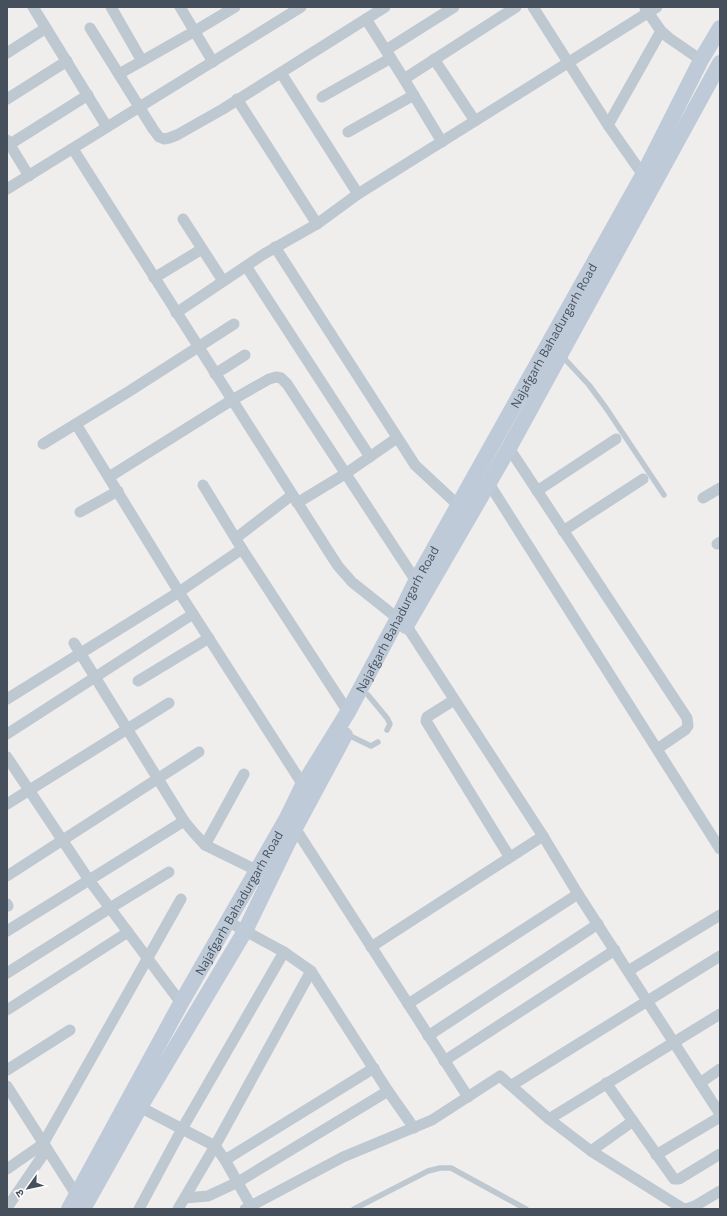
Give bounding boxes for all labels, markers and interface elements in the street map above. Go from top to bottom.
street label: Najafgarh Bahadurgarh Road [506,260,601,411]
street label: Najafgarh Bahadurgarh Road [351,543,442,696]
street label: Najafgarh Bahadurgarh Road [190,828,286,978]
north arrow [8,1168,48,1208]
text: उ [11,1186,27,1201]

